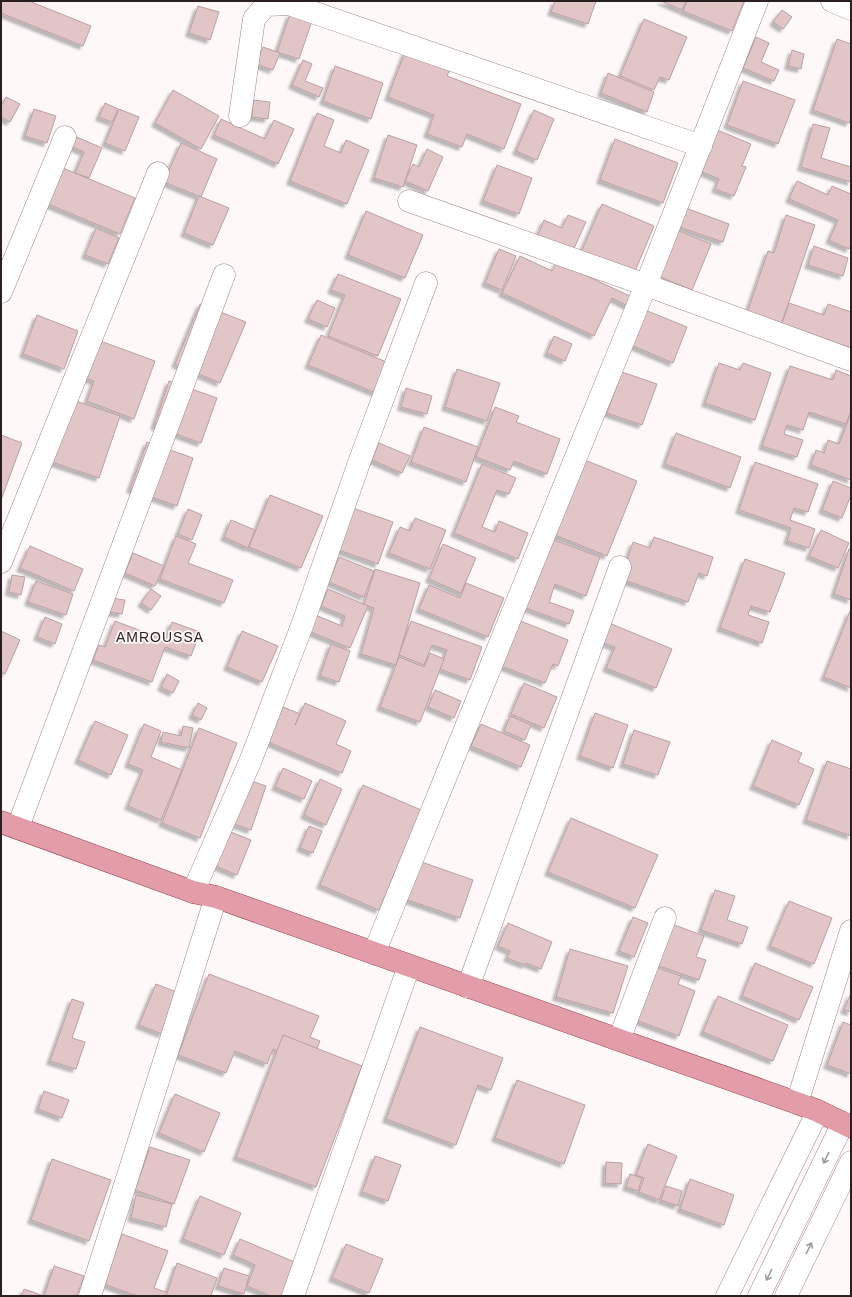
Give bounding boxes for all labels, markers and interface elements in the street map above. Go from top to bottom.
district label: AMROUSSA [116,629,204,645]
one-way arrow [822,1152,829,1164]
one-way arrow [806,1243,813,1255]
one-way arrow [765,1269,772,1281]

